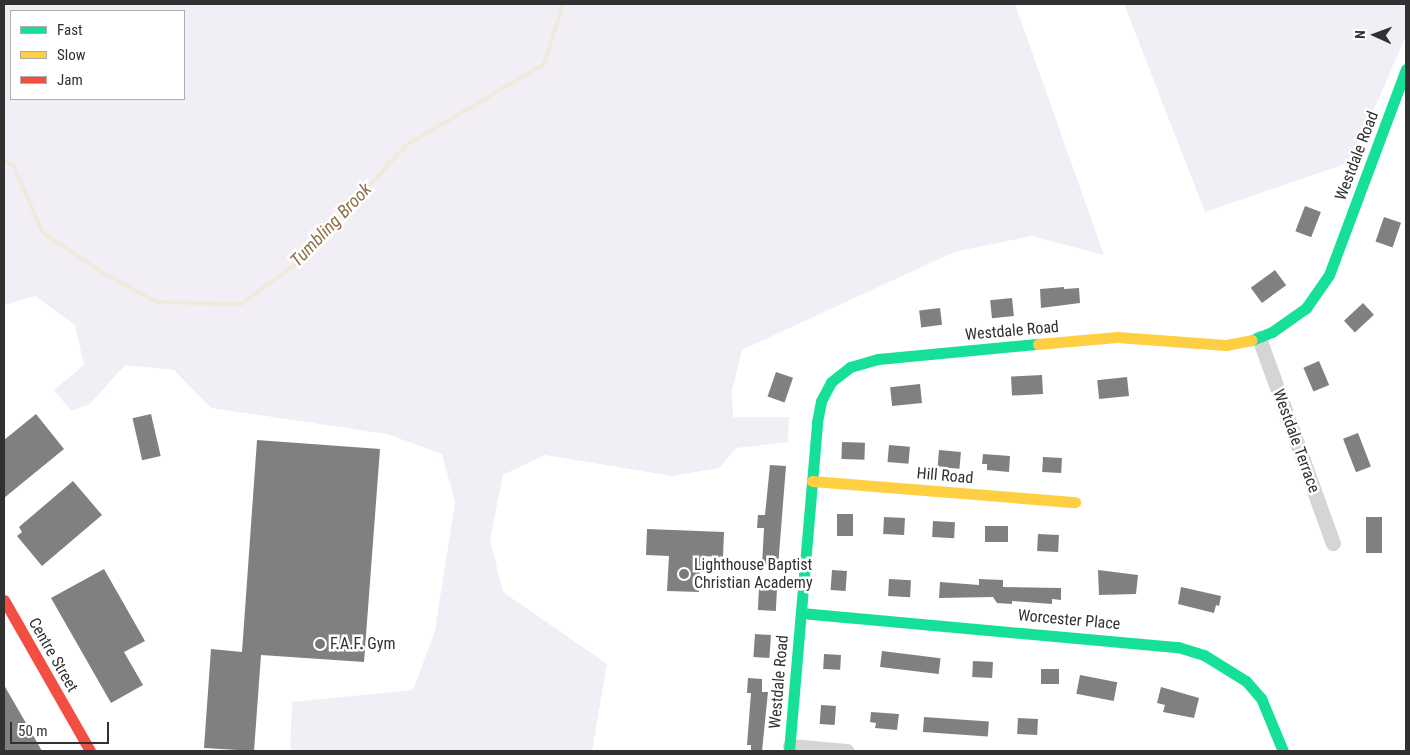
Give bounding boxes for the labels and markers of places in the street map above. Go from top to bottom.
place label: Lighthouse Baptist Christian Academy [694,555,813,593]
marker: Lighthouse Baptist Christian Academy [678,568,690,580]
place label: F.A.F. Gym [330,634,395,654]
marker: F.A.F. Gym [314,638,326,650]

